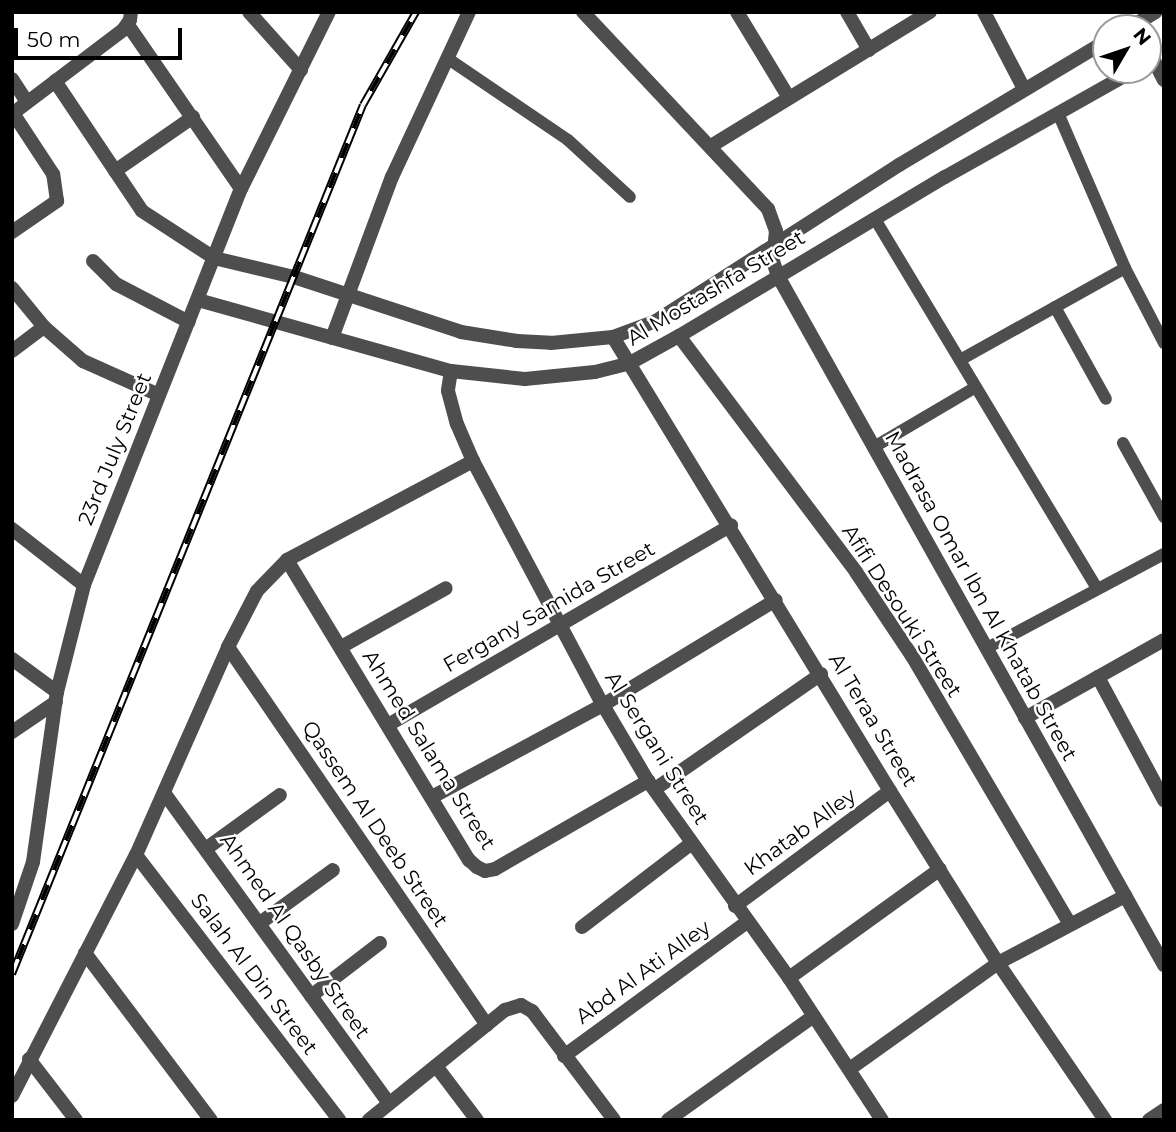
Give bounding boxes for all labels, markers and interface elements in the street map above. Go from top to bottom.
scale bar [18,14,186,58]
north arrow [1092,14,1162,84]
text: N [1128,24,1156,50]
text: 50 m [27,27,81,52]
street label: Al Mostashfa Street [623,225,809,351]
street label: 23rd July Street [73,369,157,529]
street label: Madrasa Omar Ibn Al Khatab Street [880,427,1082,765]
street label: Afifi Desouki Street [837,520,967,702]
street label: Fergany Samida Street [439,536,659,678]
street label: Ahmed Salama Street [357,645,501,855]
street label: Al Teraa Street [823,649,923,791]
street label: Al Sergani Street [600,667,714,829]
street label: Qassem Al Deeb Street [297,716,453,932]
street label: Khatab Alley [739,783,861,881]
street label: Ahmed Al Qasby Street [214,829,376,1043]
street label: Salah Al Din Street [185,888,323,1060]
street label: Abd Al Ati Alley [571,915,715,1029]

